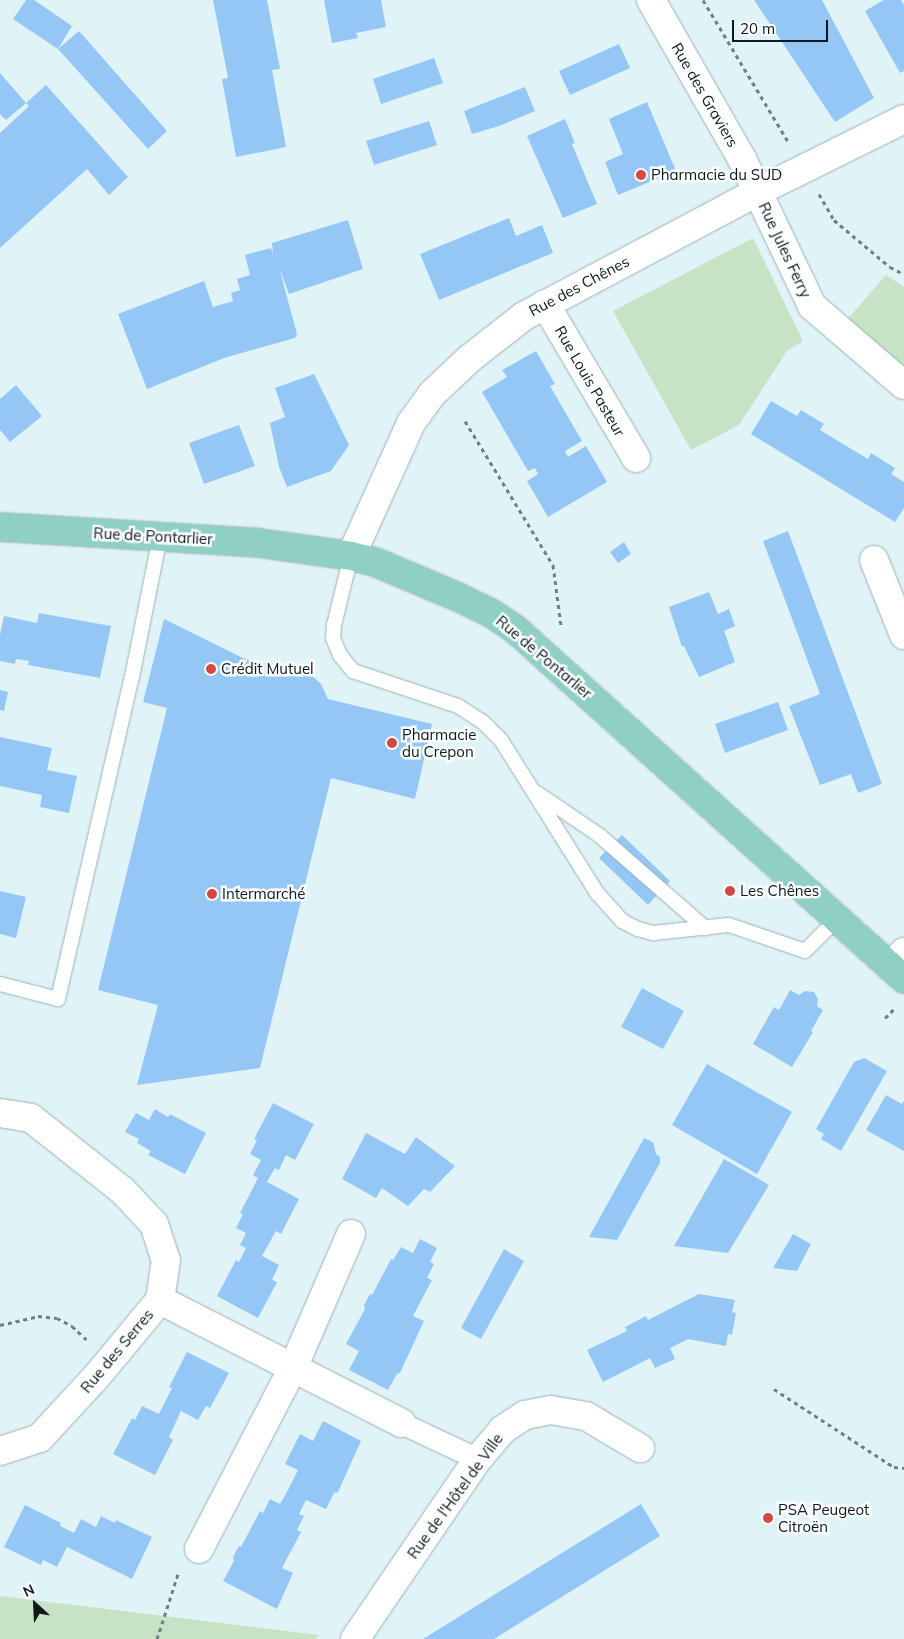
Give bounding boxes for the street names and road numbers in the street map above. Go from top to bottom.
street label: Rue des Graviers [668,40,742,150]
street label: Rue Jules Ferry [755,199,815,301]
street label: Rue des Chênes [526,252,632,320]
street label: Rue Louis Pasteur [551,323,629,439]
street label: Rue de Pontarlier [93,524,213,548]
street label: Rue de Pontarlier [492,612,596,702]
street label: Rue des Serres [77,1306,157,1396]
street label: Rue de l'Hôtel de Ville [404,1430,506,1562]

